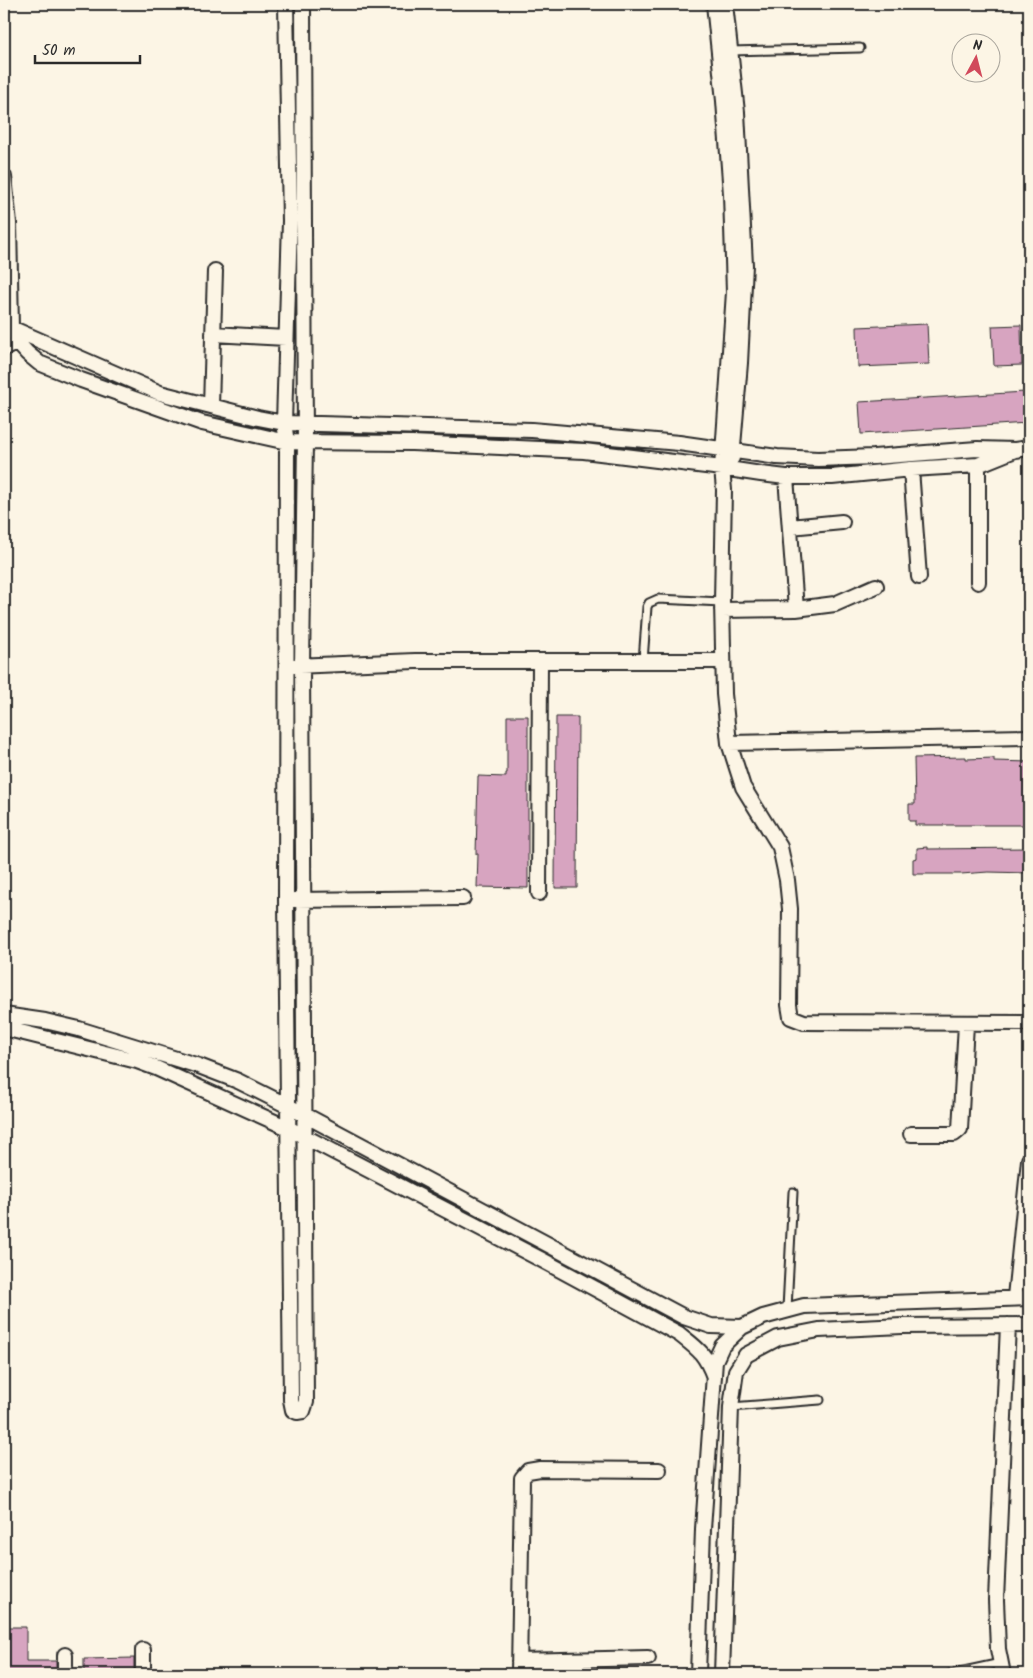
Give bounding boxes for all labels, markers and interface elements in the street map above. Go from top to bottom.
scale bar [35,32,140,64]
north arrow [950,32,1000,82]
text: N [972,35,983,58]
text: 50 m [42,39,76,63]

